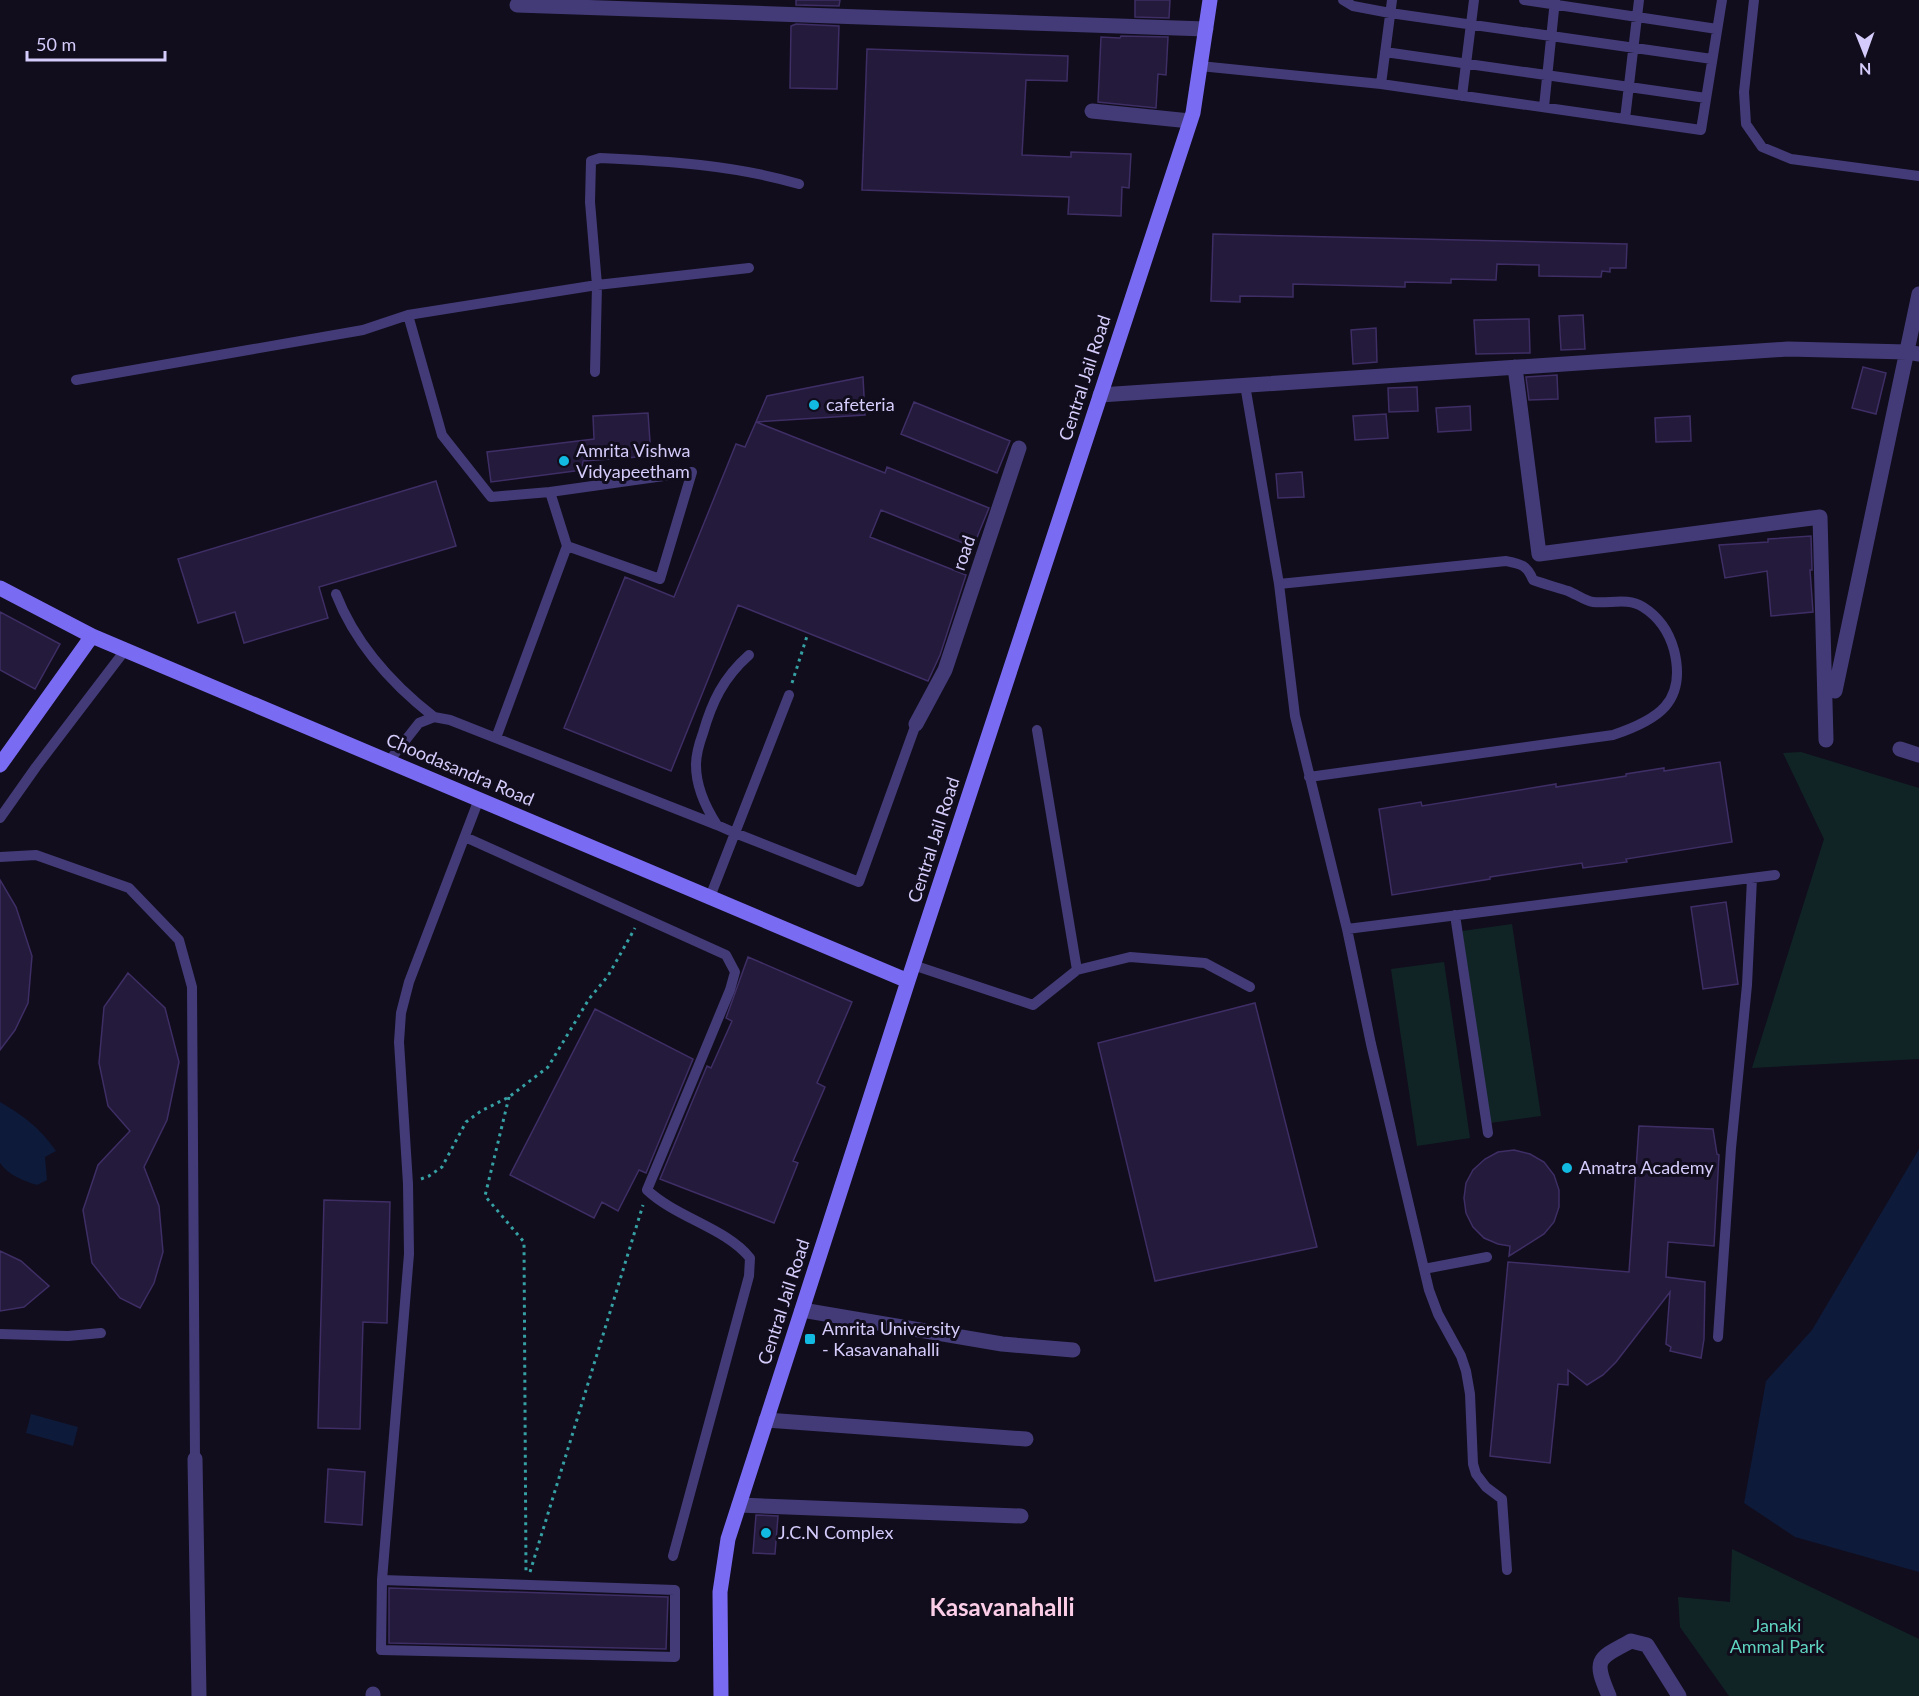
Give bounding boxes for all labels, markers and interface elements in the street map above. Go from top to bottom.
scale bar [27,24,165,62]
north arrow [1835,24,1895,84]
text: 50 m [36,33,76,55]
text: N [1859,60,1872,79]
street label: Central Jail Road [1053,312,1115,443]
place label: cafeteria [826,393,895,415]
marker: cafeteria [807,398,821,412]
place label: Amrita Vishwa Vidyapeetham [576,439,690,482]
marker: Amrita Vishwa Vidyapeetham [557,454,571,468]
street label: road [947,532,979,573]
street label: Choodasandra Road [383,728,538,810]
street label: Central Jail Road [902,774,964,905]
place label: Amatra Academy [1579,1156,1714,1178]
marker: Amatra Academy [1560,1161,1574,1175]
street label: Central Jail Road [752,1236,814,1367]
place label: Amrita University - Kasavanahalli [822,1317,961,1360]
marker: Amrita University - Kasavanahalli [803,1332,817,1346]
place label: J.C.N Complex [778,1521,893,1543]
marker: J.C.N Complex [759,1526,773,1540]
district label: Kasavanahalli [929,1592,1075,1621]
park label: Janaki Ammal Park [1730,1614,1825,1657]

